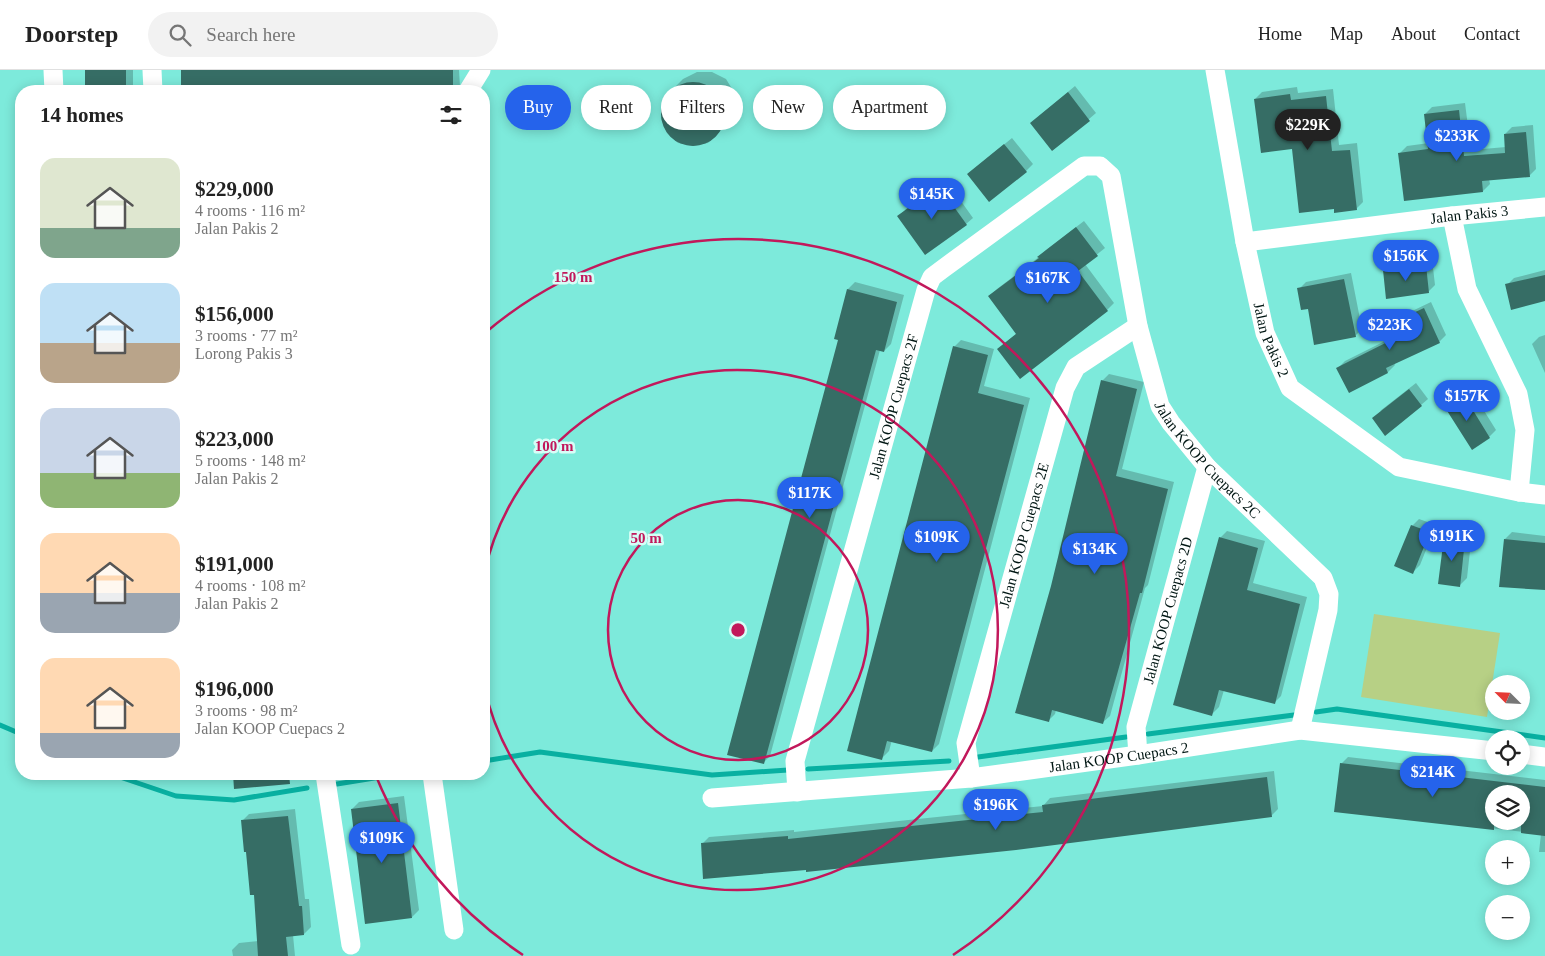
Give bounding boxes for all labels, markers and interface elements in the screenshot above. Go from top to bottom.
search box [148,12,498,57]
text: Doorstep [25,21,118,47]
icon: search [166,21,194,49]
text: Search here [206,24,295,45]
text: Home [1258,24,1302,44]
text: Map [1330,24,1363,44]
text: About [1391,24,1436,44]
text: Contact [1464,24,1520,44]
chip: Buy [505,85,571,130]
chip: Rent [581,85,651,130]
chip: Filters [661,85,743,130]
chip: New [753,85,823,130]
chip: Apartment [833,85,946,130]
icon: filters [437,101,465,129]
text: 14 homes [40,103,123,127]
pin: $229K [1273,108,1343,151]
text: $229K [1286,116,1330,133]
pin: $233K [1422,119,1492,162]
text: $233K [1435,127,1479,144]
text: $229,000 [195,177,274,201]
icon: home [80,178,140,238]
pin: $145K [897,178,967,220]
text: $145K [910,185,954,202]
text: 4 rooms · 116 m² [195,202,305,219]
street label: Jalan Pakis 3 [1429,203,1509,227]
text: Jalan Pakis 2 [195,220,279,237]
pin: $156K [1371,240,1441,282]
text: $156K [1384,247,1428,264]
pin: $167K [1013,262,1083,304]
text: 150 m [554,269,593,285]
text: $167K [1026,269,1070,286]
street label: Jalan Pakis 2 [1251,301,1292,379]
text: $156,000 [195,302,274,326]
icon: home [80,303,140,363]
pin: $223K [1355,308,1425,351]
text: $223K [1368,316,1412,333]
text: 3 rooms · 77 m² [195,327,298,344]
street label: Jalan KOOP Cuepacs 2F [866,333,921,481]
text: Lorong Pakis 3 [195,345,293,362]
pin: $157K [1432,380,1502,422]
text: $157K [1445,387,1489,404]
street label: Jalan KOOP Cuepacs 2C [1151,401,1264,522]
text: $223,000 [195,427,274,451]
icon: home [80,428,140,488]
text: 100 m [535,438,574,454]
text: 5 rooms · 148 m² [195,452,306,469]
street label: Jalan KOOP Cuepacs 2E [996,461,1052,610]
text: Jalan Pakis 2 [195,470,279,487]
pin: $117K [775,476,845,519]
text: $117K [788,484,832,501]
pin: $109K [902,520,972,563]
pin: $191K [1417,520,1487,562]
text: $191K [1430,527,1474,544]
text: $109K [915,528,959,545]
text: 50 m [630,530,662,546]
pin: $134K [1060,532,1130,575]
street label: Jalan KOOP Cuepacs 2D [1140,535,1196,686]
text: $134K [1073,540,1117,557]
text: $191,000 [195,552,274,576]
icon: home [80,553,140,613]
text: 4 rooms · 108 m² [195,577,306,594]
text: Jalan Pakis 2 [195,595,279,612]
centre of rings [729,621,747,639]
north arrow [1485,675,1530,720]
map controls [1485,675,1530,940]
text: $196,000 [195,677,274,701]
icon: home [80,678,140,738]
text: 3 rooms · 98 m² [195,702,298,719]
text: Jalan KOOP Cuepacs 2 [195,720,345,737]
button: locate [1485,730,1530,775]
street label: Jalan KOOP Cuepacs 2 [1048,739,1190,775]
pin: $214K [1398,756,1468,798]
text: $214K [1411,763,1455,780]
button: layers [1485,785,1530,830]
pin: $196K [961,788,1031,831]
text: $196K [974,796,1018,813]
pin: $109K [347,822,417,864]
text: $109K [360,829,404,846]
button: + [1485,840,1530,885]
button: − [1485,895,1530,940]

